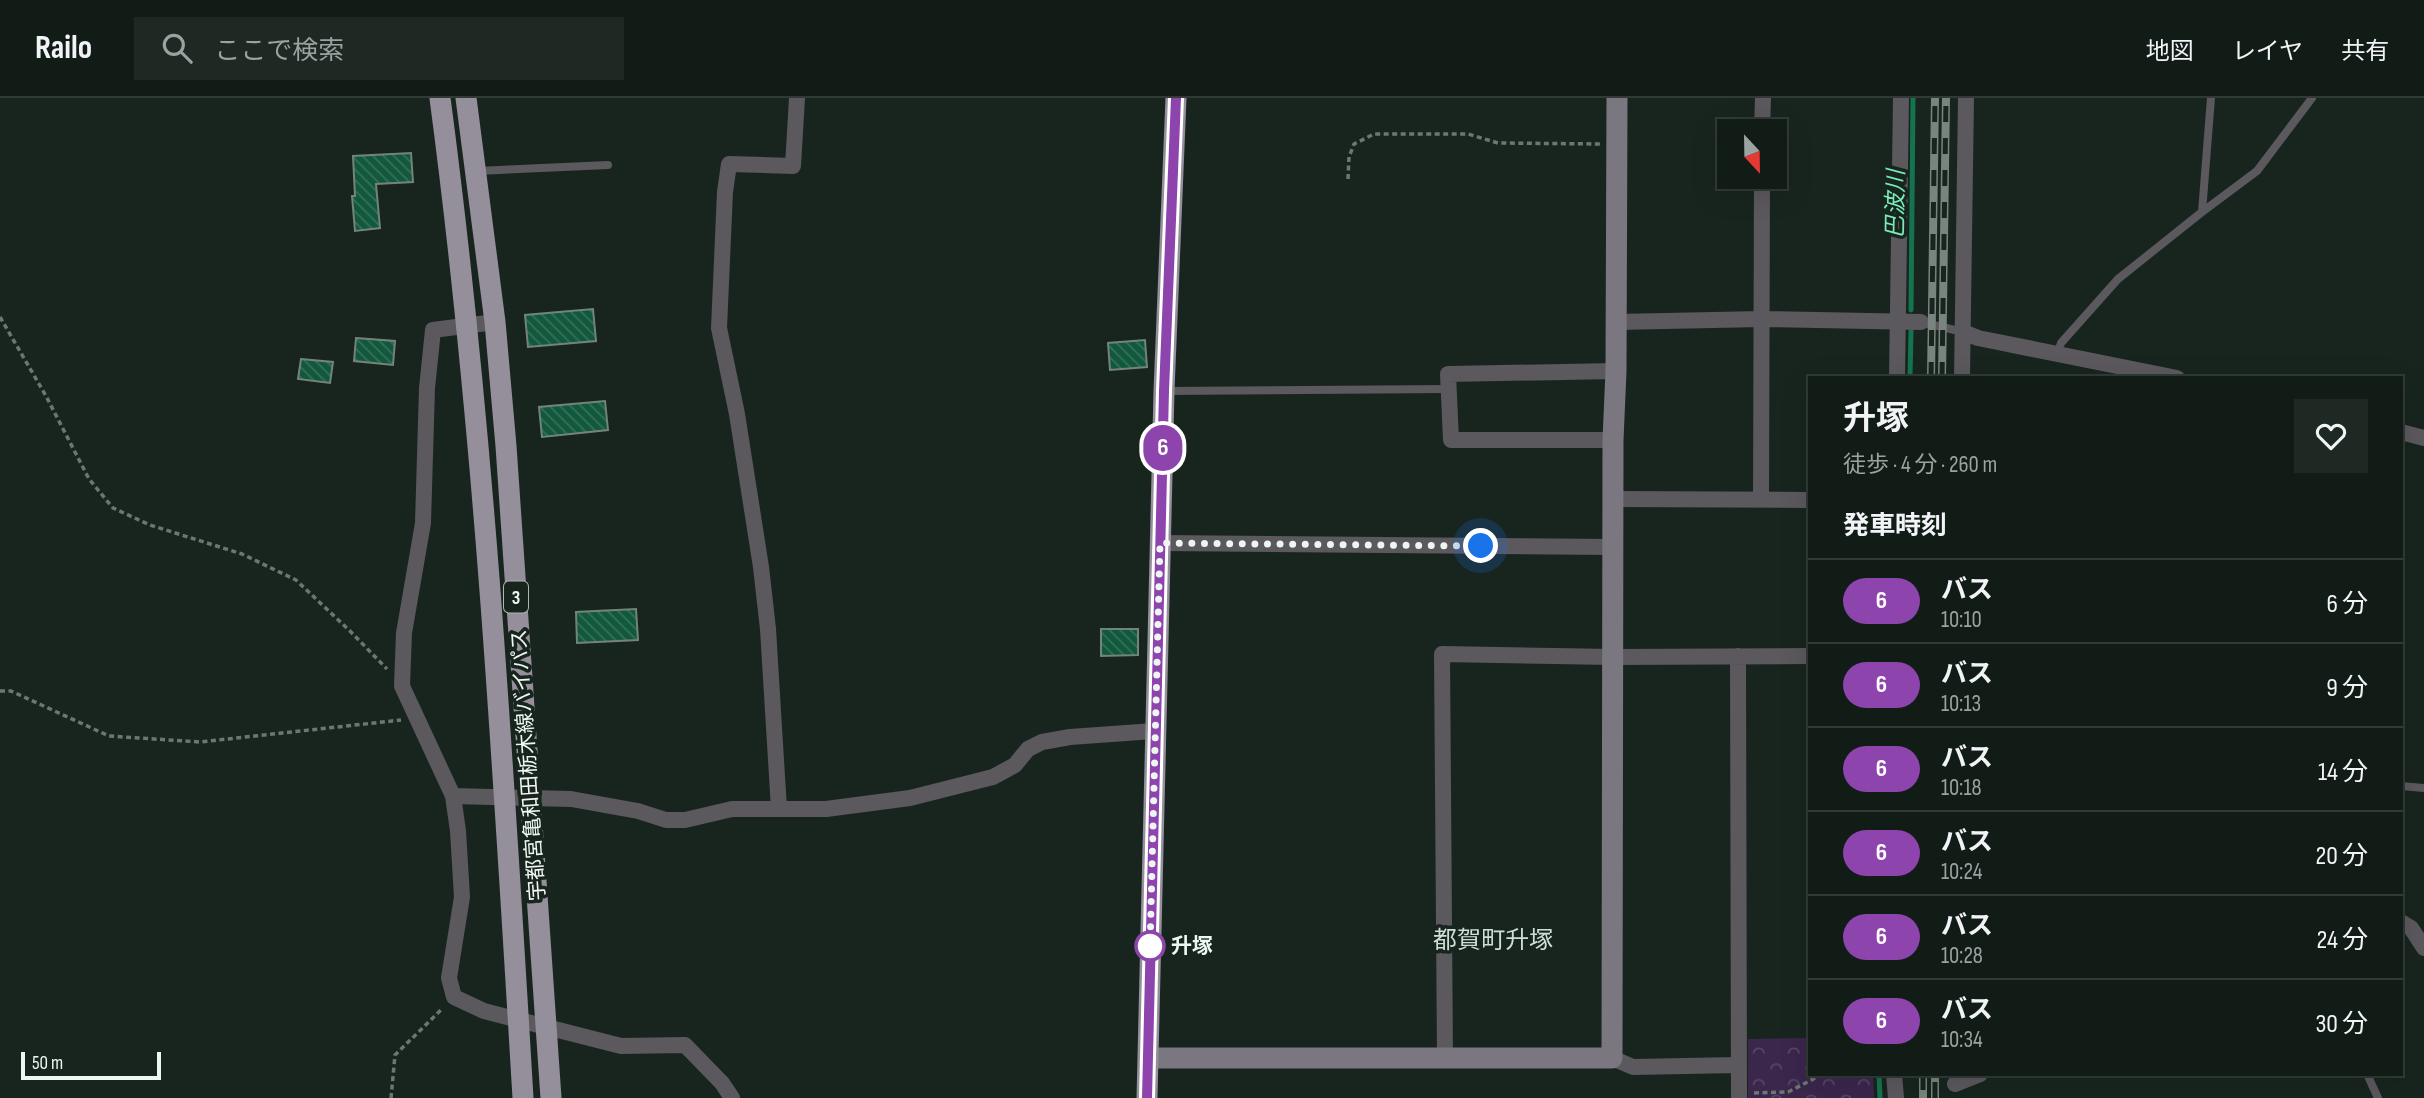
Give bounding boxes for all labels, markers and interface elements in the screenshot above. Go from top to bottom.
search box [134,17,624,80]
text: Railo [35,28,92,68]
icon: search [158,29,196,67]
text: ここで検索 [214,36,344,67]
text: 地図 [2146,37,2194,66]
text: レイヤ [2232,37,2303,66]
text: 共有 [2341,37,2389,66]
north arrow [1717,119,1787,189]
map controls [1717,119,1787,189]
water label: 巴波川 [1881,166,1911,239]
text: 升塚 [1843,399,1909,439]
button: heart [2294,399,2368,473]
line badge: 6 [1140,425,1186,471]
text: 6 [1157,433,1169,462]
text: 徒歩 · 4 分 · 260 m [1843,451,1997,479]
text: 発車時刻 [1843,511,1947,542]
your location [1463,528,1498,563]
text: バス [1941,575,1993,606]
road number: 3 [504,582,528,612]
text: 6 [1876,586,1887,615]
text: 6 分 [2326,589,2368,620]
text: 10:10 [1941,606,1982,634]
street label: 宇都宮亀和田栃木線バイパス [507,628,550,902]
text: バス [1941,659,1993,690]
text: 6 [1876,670,1887,699]
text: 9 分 [2326,673,2368,704]
text: 10:13 [1941,690,1981,718]
text: バス [1941,743,1993,774]
text: 6 [1876,754,1887,783]
text: 14 分 [2318,757,2368,788]
text: 10:18 [1941,774,1982,802]
text: バス [1941,827,1993,858]
text: 6 [1876,838,1887,867]
text: 20 分 [2316,841,2368,872]
text: 10:24 [1941,858,1982,886]
text: バス [1941,911,1993,942]
text: 6 [1876,922,1887,951]
text: 24 分 [2316,925,2368,956]
district label: 都賀町升塚 [1433,926,1553,955]
marker: 升塚 [1135,931,1165,961]
place label: 升塚 [1171,934,1213,959]
text: 10:28 [1941,942,1983,970]
text: バス [1941,995,1993,1026]
text: 6 [1876,1006,1887,1035]
text: 30 分 [2315,1009,2368,1040]
text: 10:34 [1941,1026,1983,1054]
scale bar [21,1049,161,1081]
text: 50 m [32,1052,63,1075]

